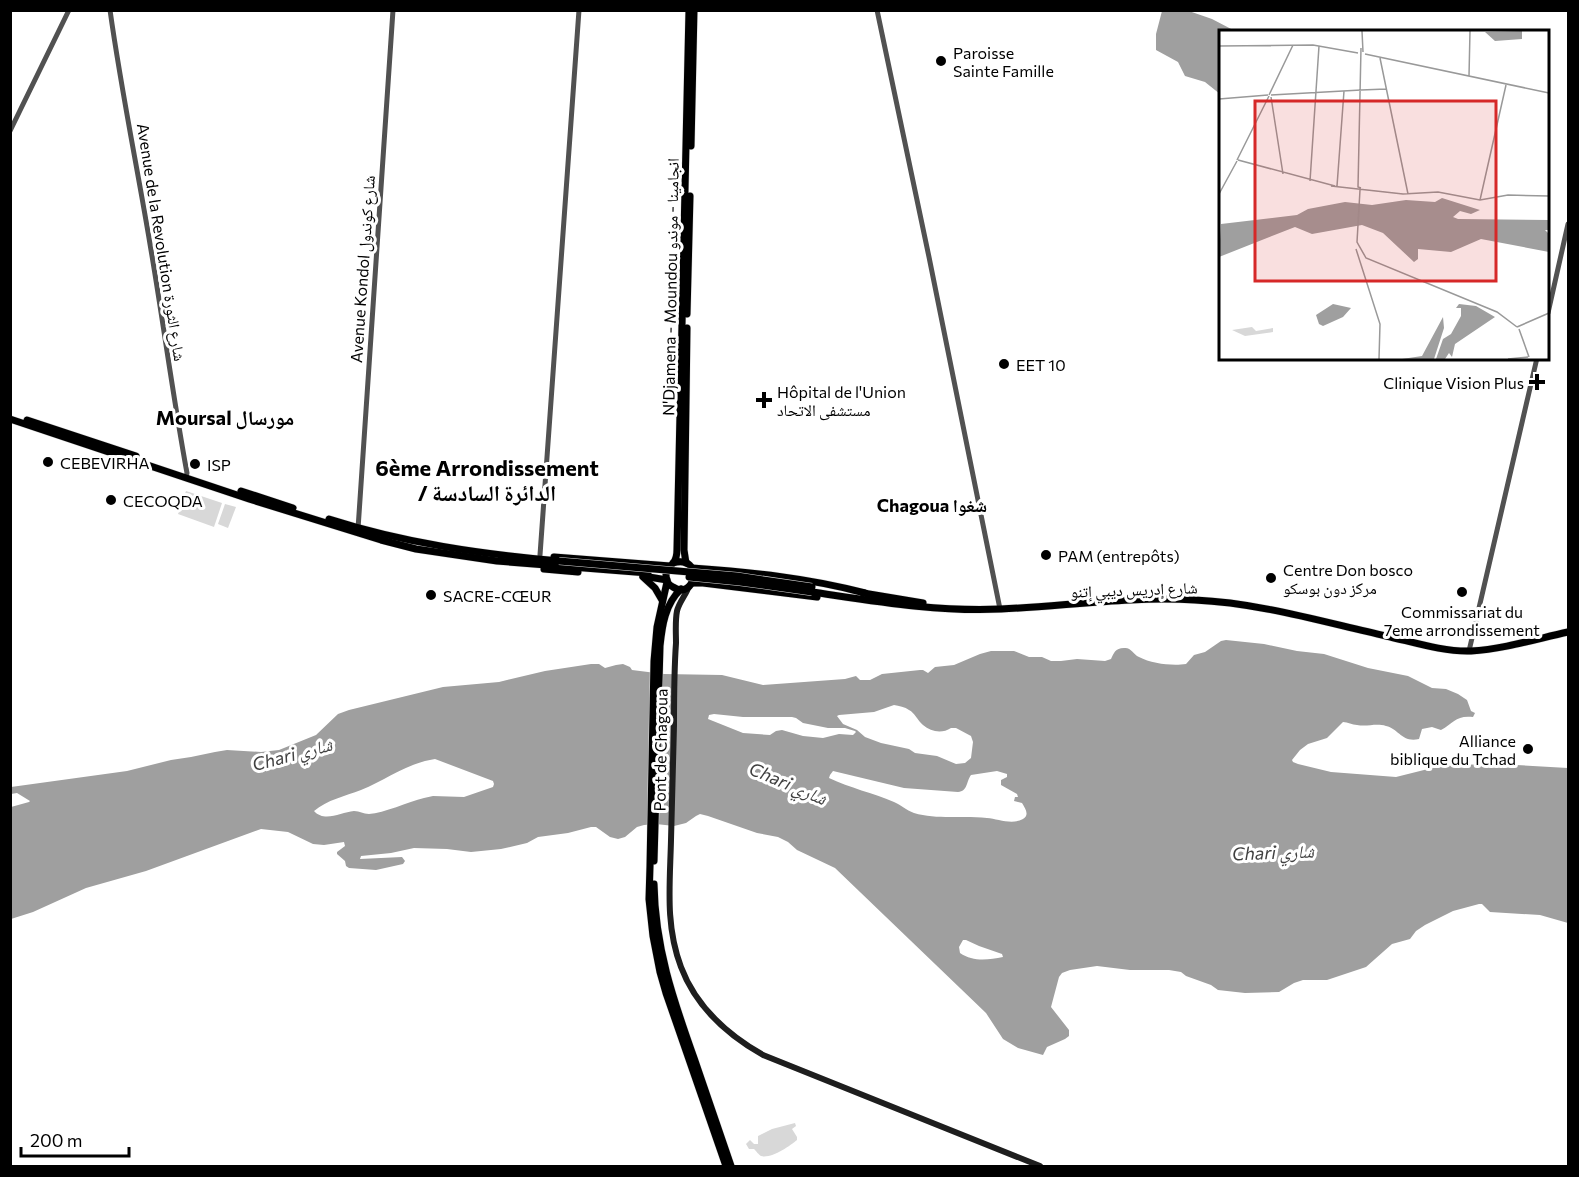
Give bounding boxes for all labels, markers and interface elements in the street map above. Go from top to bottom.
inset map [1219,30,1549,360]
place label: Paroisse Sainte Famille [953,43,1054,80]
marker: Paroisse Sainte Famille [934,54,948,68]
street label: Avenue de la Revolution شارع الثورة [132,122,190,363]
street label: N'Djamena - Moundou انجامينا - موندو [658,158,683,416]
street label: Avenue Kondol شارع كوندول [346,175,380,363]
place label: EET 10 [1016,355,1066,374]
marker: EET 10 [997,357,1011,371]
place label: Clinique Vision Plus [1383,373,1524,392]
marker: Clinique Vision Plus [1528,373,1546,391]
place label: Hôpital de l'Union مستشفى الاتحاد [777,382,906,421]
marker: Hôpital de l'Union مستشفى الاتحاد [755,391,773,409]
district label: Moursal مورسال [156,405,294,430]
place label: CEBEVIRHA [60,453,150,472]
district label: 6ème Arrondissement / الدائرة السادسة [375,454,599,506]
marker: CEBEVIRHA [41,455,55,469]
place label: ISP [207,455,231,474]
marker: ISP [188,457,202,471]
place label: CECOQDA [123,491,203,510]
marker: CECOQDA [104,493,118,507]
district label: Chagoua شغوا [877,494,987,516]
place label: PAM (entrepôts) [1058,546,1180,565]
marker: PAM (entrepôts) [1039,548,1053,562]
place label: Centre Don bosco مركز دون بوسكو [1283,560,1413,599]
marker: Centre Don bosco مركز دون بوسكو [1264,571,1278,585]
street label: شارع إدريس ديبي إتنو [1070,577,1198,605]
marker: Commissariat du 7eme arrondissement [1455,585,1469,599]
place label: SACRE-CŒUR [443,586,552,605]
marker: SACRE-CŒUR [424,588,438,602]
place label: Commissariat du 7eme arrondissement [1384,602,1540,639]
street label: Pont de Chagoua [649,688,671,812]
place label: Alliance biblique du Tchad [1390,731,1516,768]
water label: Chari شاري [250,732,337,780]
marker: Alliance biblique du Tchad [1521,742,1535,756]
water label: Chari شاري [744,757,831,814]
water label: Chari شاري [1232,840,1316,869]
scale bar [21,1120,129,1158]
text: 200 m [30,1129,83,1151]

